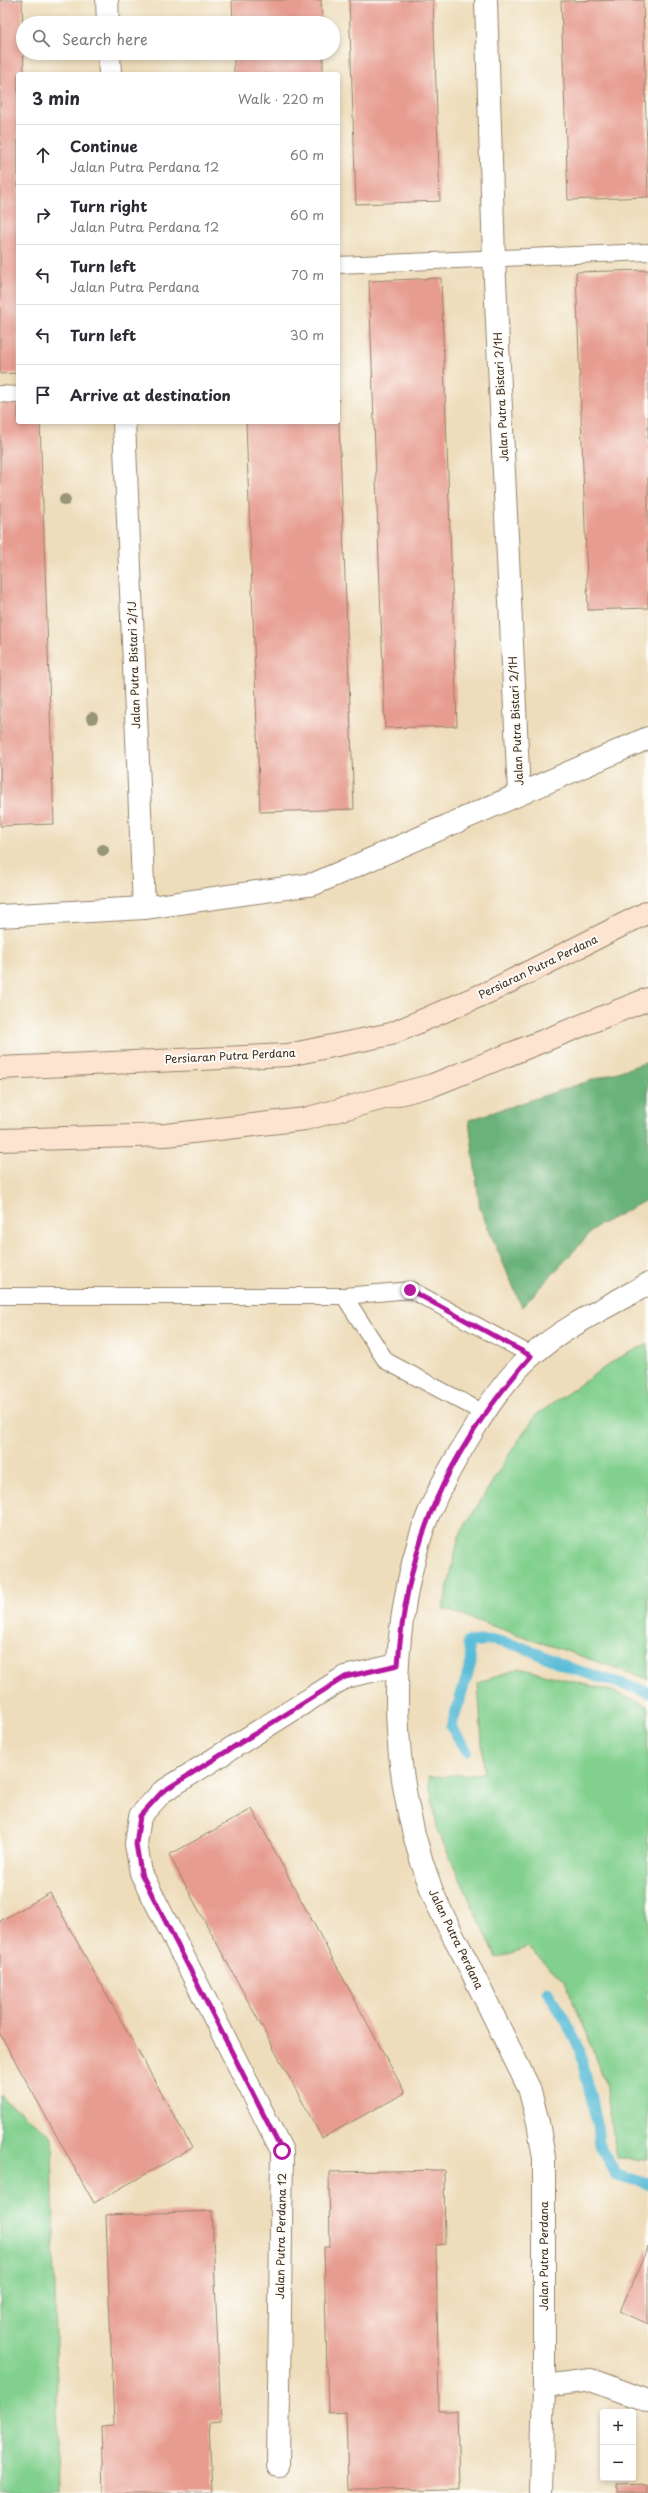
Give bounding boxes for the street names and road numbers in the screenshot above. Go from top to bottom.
street label: Jalan Putra Bistari 2/1H [489,332,512,462]
street label: Jalan Putra Bistari 2/1J [123,601,144,729]
street label: Jalan Putra Bistari 2/1H [504,656,527,786]
street label: Persiaran Putra Perdana [475,930,601,1003]
street label: Persiaran Putra Perdana [164,1044,296,1067]
street label: Jalan Putra Perdana [425,1886,488,1992]
street label: Jalan Putra Perdana 12 [271,2173,290,2299]
street label: Jalan Putra Perdana [535,2201,552,2311]

